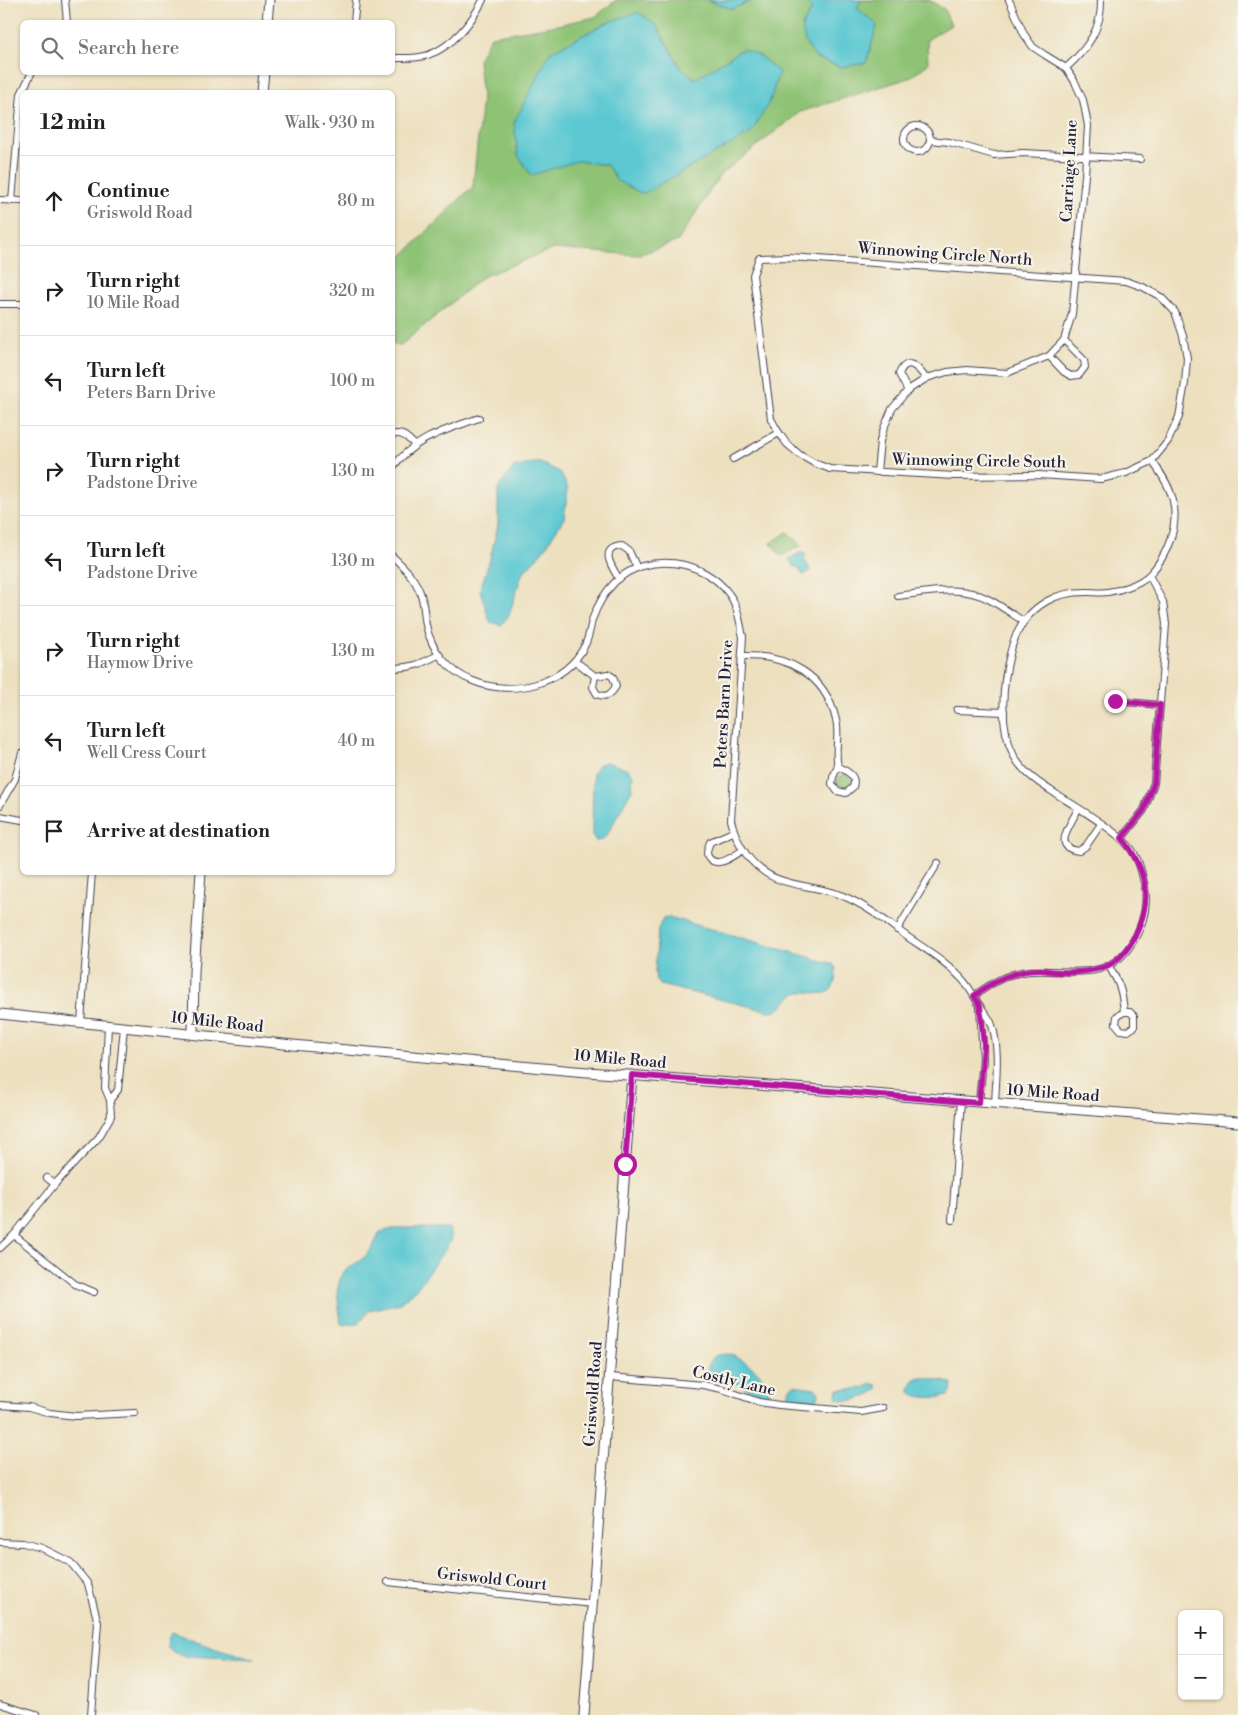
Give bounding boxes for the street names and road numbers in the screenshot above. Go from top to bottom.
street label: Carriage Lane [1056,119,1082,223]
street label: Winnowing Circle North [856,238,1033,270]
street label: Winnowing Circle South [891,449,1067,473]
street label: Peters Barn Drive [711,639,737,769]
street label: 10 Mile Road [170,1007,264,1037]
street label: 10 Mile Road [573,1045,667,1073]
street label: 10 Mile Road [1006,1080,1100,1106]
street label: Griswold Road [579,1341,607,1447]
street label: Costly Lane [690,1362,778,1400]
street label: Griswold Court [436,1563,548,1595]

